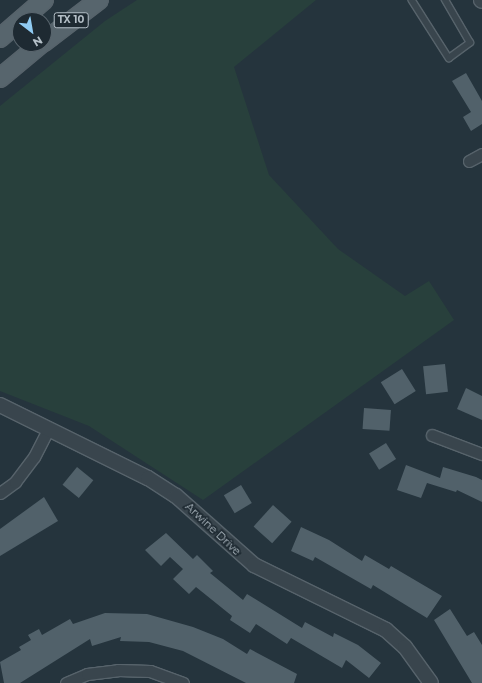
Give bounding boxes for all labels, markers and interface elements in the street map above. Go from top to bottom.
north arrow [12,12,52,52]
road number: TX 10 [53,12,89,28]
text: N [30,33,45,50]
street label: Arwine Drive [183,500,243,558]

